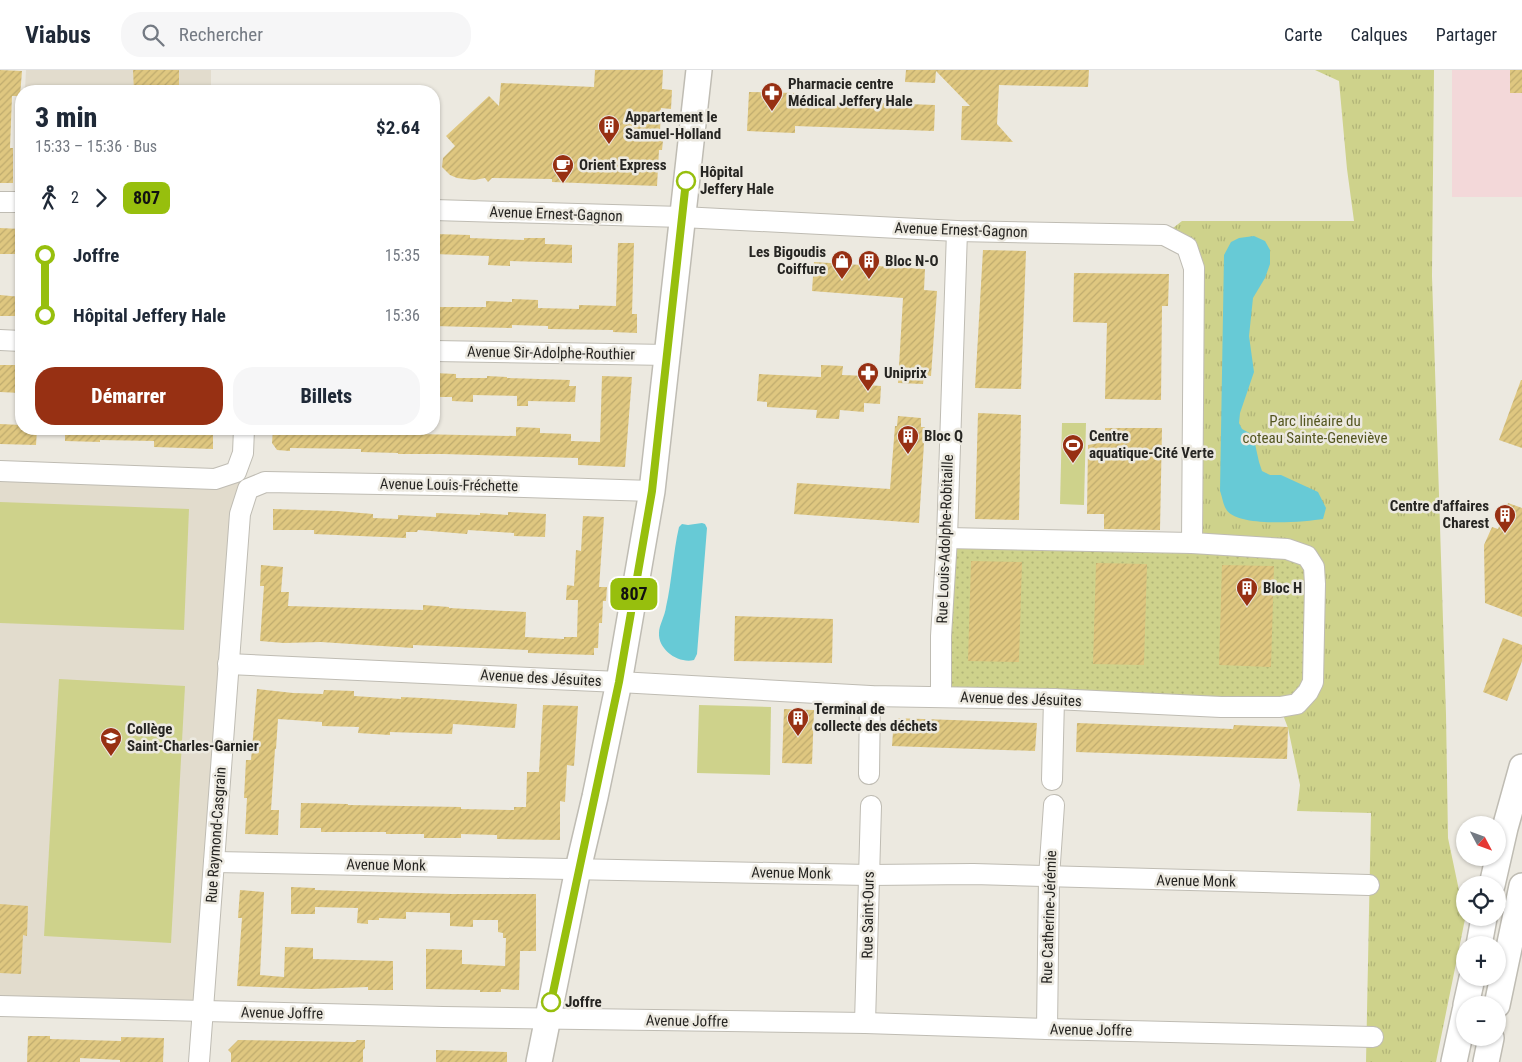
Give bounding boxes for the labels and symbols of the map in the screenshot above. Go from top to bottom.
place label: Pharmacie centre Médical Jeffery Hale [788,75,913,110]
pharmacy icon: Pharmacie centre Médical Jeffery Hale [760,81,784,112]
place label: Appartement le Samuel-Holland [625,108,721,143]
building icon: Appartement le Samuel-Holland [597,114,621,145]
cafe icon: Orient Express [551,153,575,184]
place label: Orient Express [579,156,667,174]
place label: Hôpital Jeffery Hale [700,163,774,198]
marker: Hôpital Jeffery Hale [676,171,696,191]
street label: Avenue Ernest-Gagnon [489,203,623,225]
street label: Avenue Ernest-Gagnon [894,219,1028,241]
place label: Les Bigoudis Coiffure [749,243,826,278]
shop icon: Les Bigoudis Coiffure [830,249,854,280]
building icon: Bloc N-O [857,249,881,280]
place label: Bloc N-O [885,252,939,270]
street label: Avenue Sir-Adolphe-Routhier [467,343,636,363]
pharmacy icon: Uniprix [856,361,880,392]
place label: Uniprix [884,364,927,382]
park label: Parc linéaire du coteau Sainte-Geneviève [1243,412,1387,447]
building icon: Bloc Q [896,424,920,455]
place label: Bloc Q [924,427,963,445]
place label: Centre aquatique-Cité Verte [1089,427,1214,462]
sports icon: Centre aquatique-Cité Verte [1061,433,1085,464]
street label: Rue Louis-Adolphe-Robitaille [933,454,957,624]
street label: Avenue Louis-Fréchette [380,475,518,495]
place label: Centre d'affaires Charest [1390,497,1489,532]
building icon: Centre d'affaires Charest [1493,503,1517,534]
building icon: Bloc H [1235,576,1259,607]
line badge: 807 [605,578,663,610]
place label: Bloc H [1263,579,1302,597]
street label: Avenue des Jésuites [480,666,602,690]
street label: Avenue des Jésuites [960,688,1082,710]
place label: Terminal de collecte des déchets [814,700,938,735]
building icon: Terminal de collecte des déchets [786,706,810,737]
place label: Collège Saint-Charles-Garnier [127,720,259,755]
school or university icon: Collège Saint-Charles-Garnier [99,726,123,757]
street label: Rue Raymond-Casgrain [202,766,230,904]
north arrow [1456,816,1506,866]
street label: Rue Catherine-Jérémie [1038,850,1060,984]
street label: Avenue Monk [346,855,426,875]
street label: Avenue Monk [751,863,831,883]
street label: Rue Saint-Ours [858,871,878,959]
street label: Avenue Monk [1156,871,1236,891]
marker: Joffre [541,992,561,1012]
place label: Joffre [565,993,602,1011]
street label: Avenue Joffre [241,1003,323,1023]
street label: Avenue Joffre [646,1011,728,1031]
street label: Avenue Joffre [1050,1020,1132,1040]

